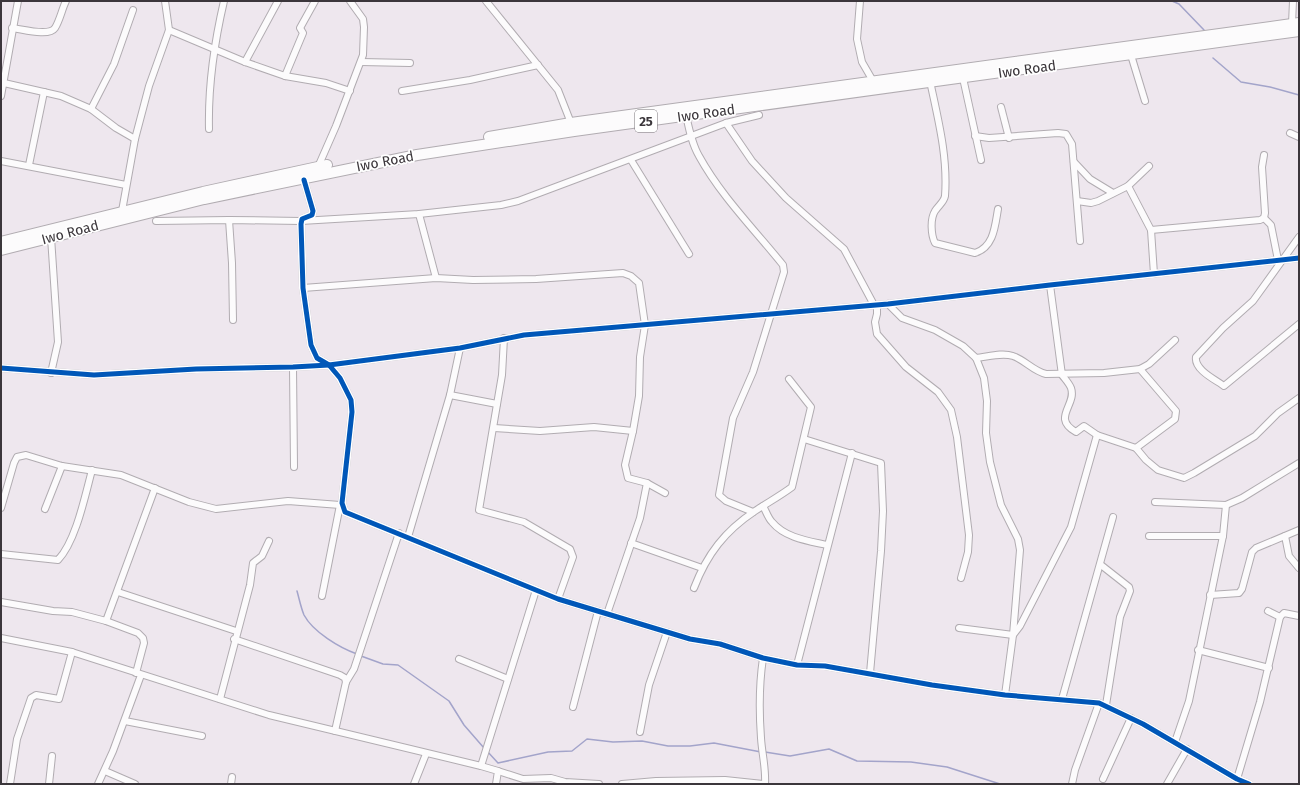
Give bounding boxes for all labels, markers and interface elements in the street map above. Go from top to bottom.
street label: Iwo Road [997,57,1057,82]
street label: Iwo Road [676,101,736,126]
road number: 25 [635,110,657,132]
street label: Iwo Road [355,148,415,175]
street label: Iwo Road [40,217,101,248]

